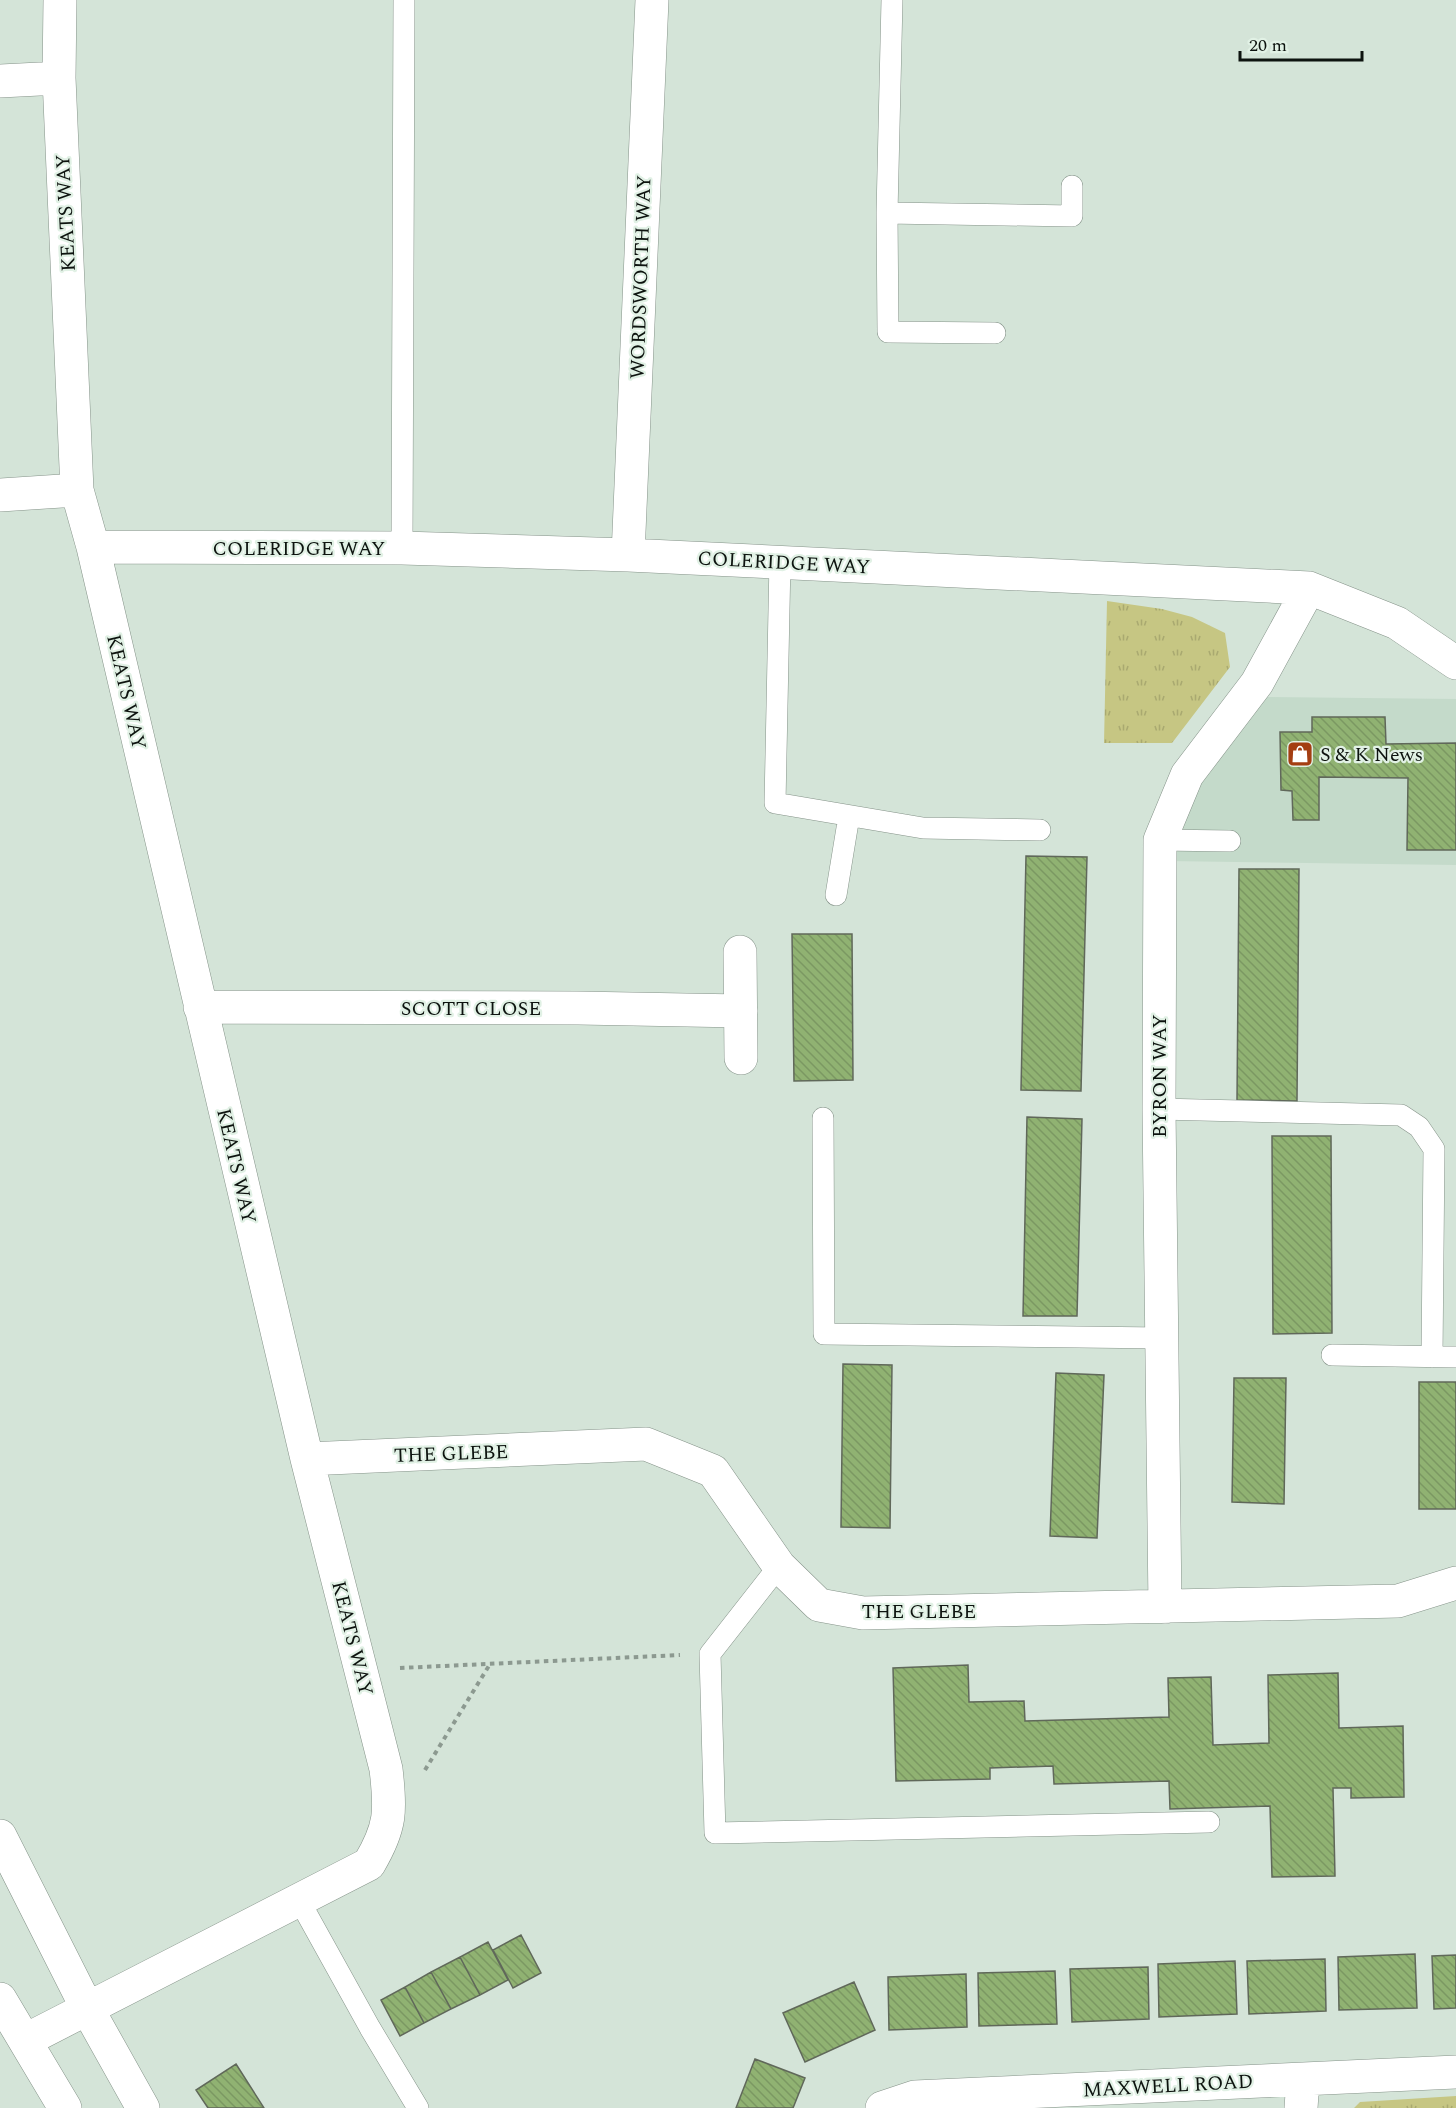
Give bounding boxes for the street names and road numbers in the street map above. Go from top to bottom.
street label: KEATS WAY [48,153,84,272]
street label: WORDSWORTH WAY [622,174,660,380]
street label: COLERIDGE WAY [213,534,385,564]
street label: COLERIDGE WAY [697,543,871,583]
street label: KEATS WAY [98,632,154,753]
street label: SCOTT CLOSE [401,994,541,1024]
street label: BYRON WAY [1145,1014,1175,1138]
street label: KEATS WAY [208,1106,264,1227]
street label: THE GLEBE [393,1437,509,1471]
street label: KEATS WAY [323,1578,381,1699]
street label: THE GLEBE [862,1597,976,1627]
street label: MAXWELL ROAD [1082,2067,1254,2105]

